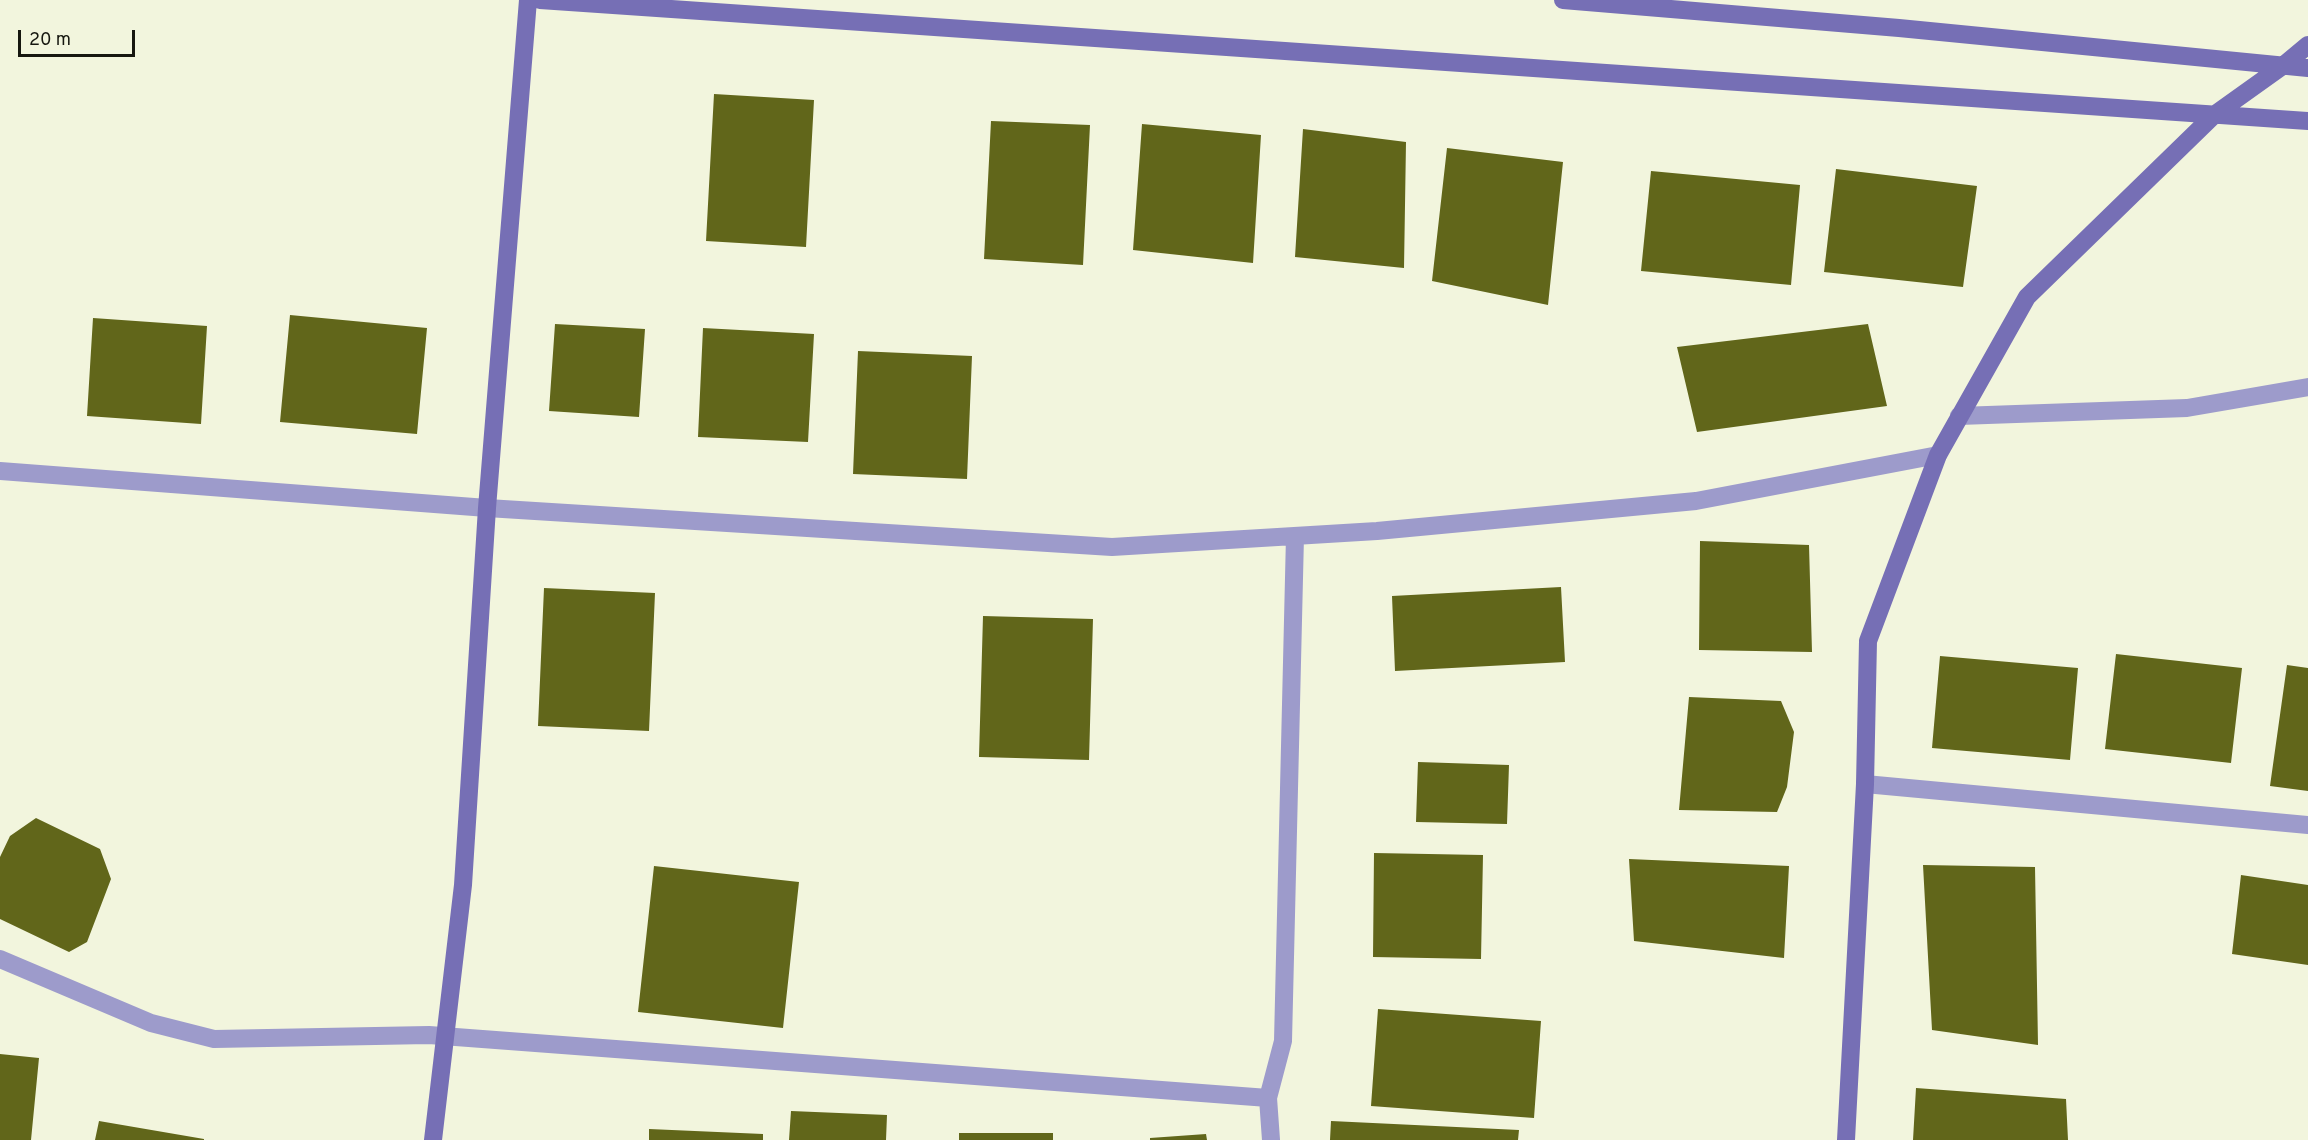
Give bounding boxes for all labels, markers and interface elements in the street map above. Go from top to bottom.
scale bar [21,18,138,56]
text: 20 m [29,29,71,52]

